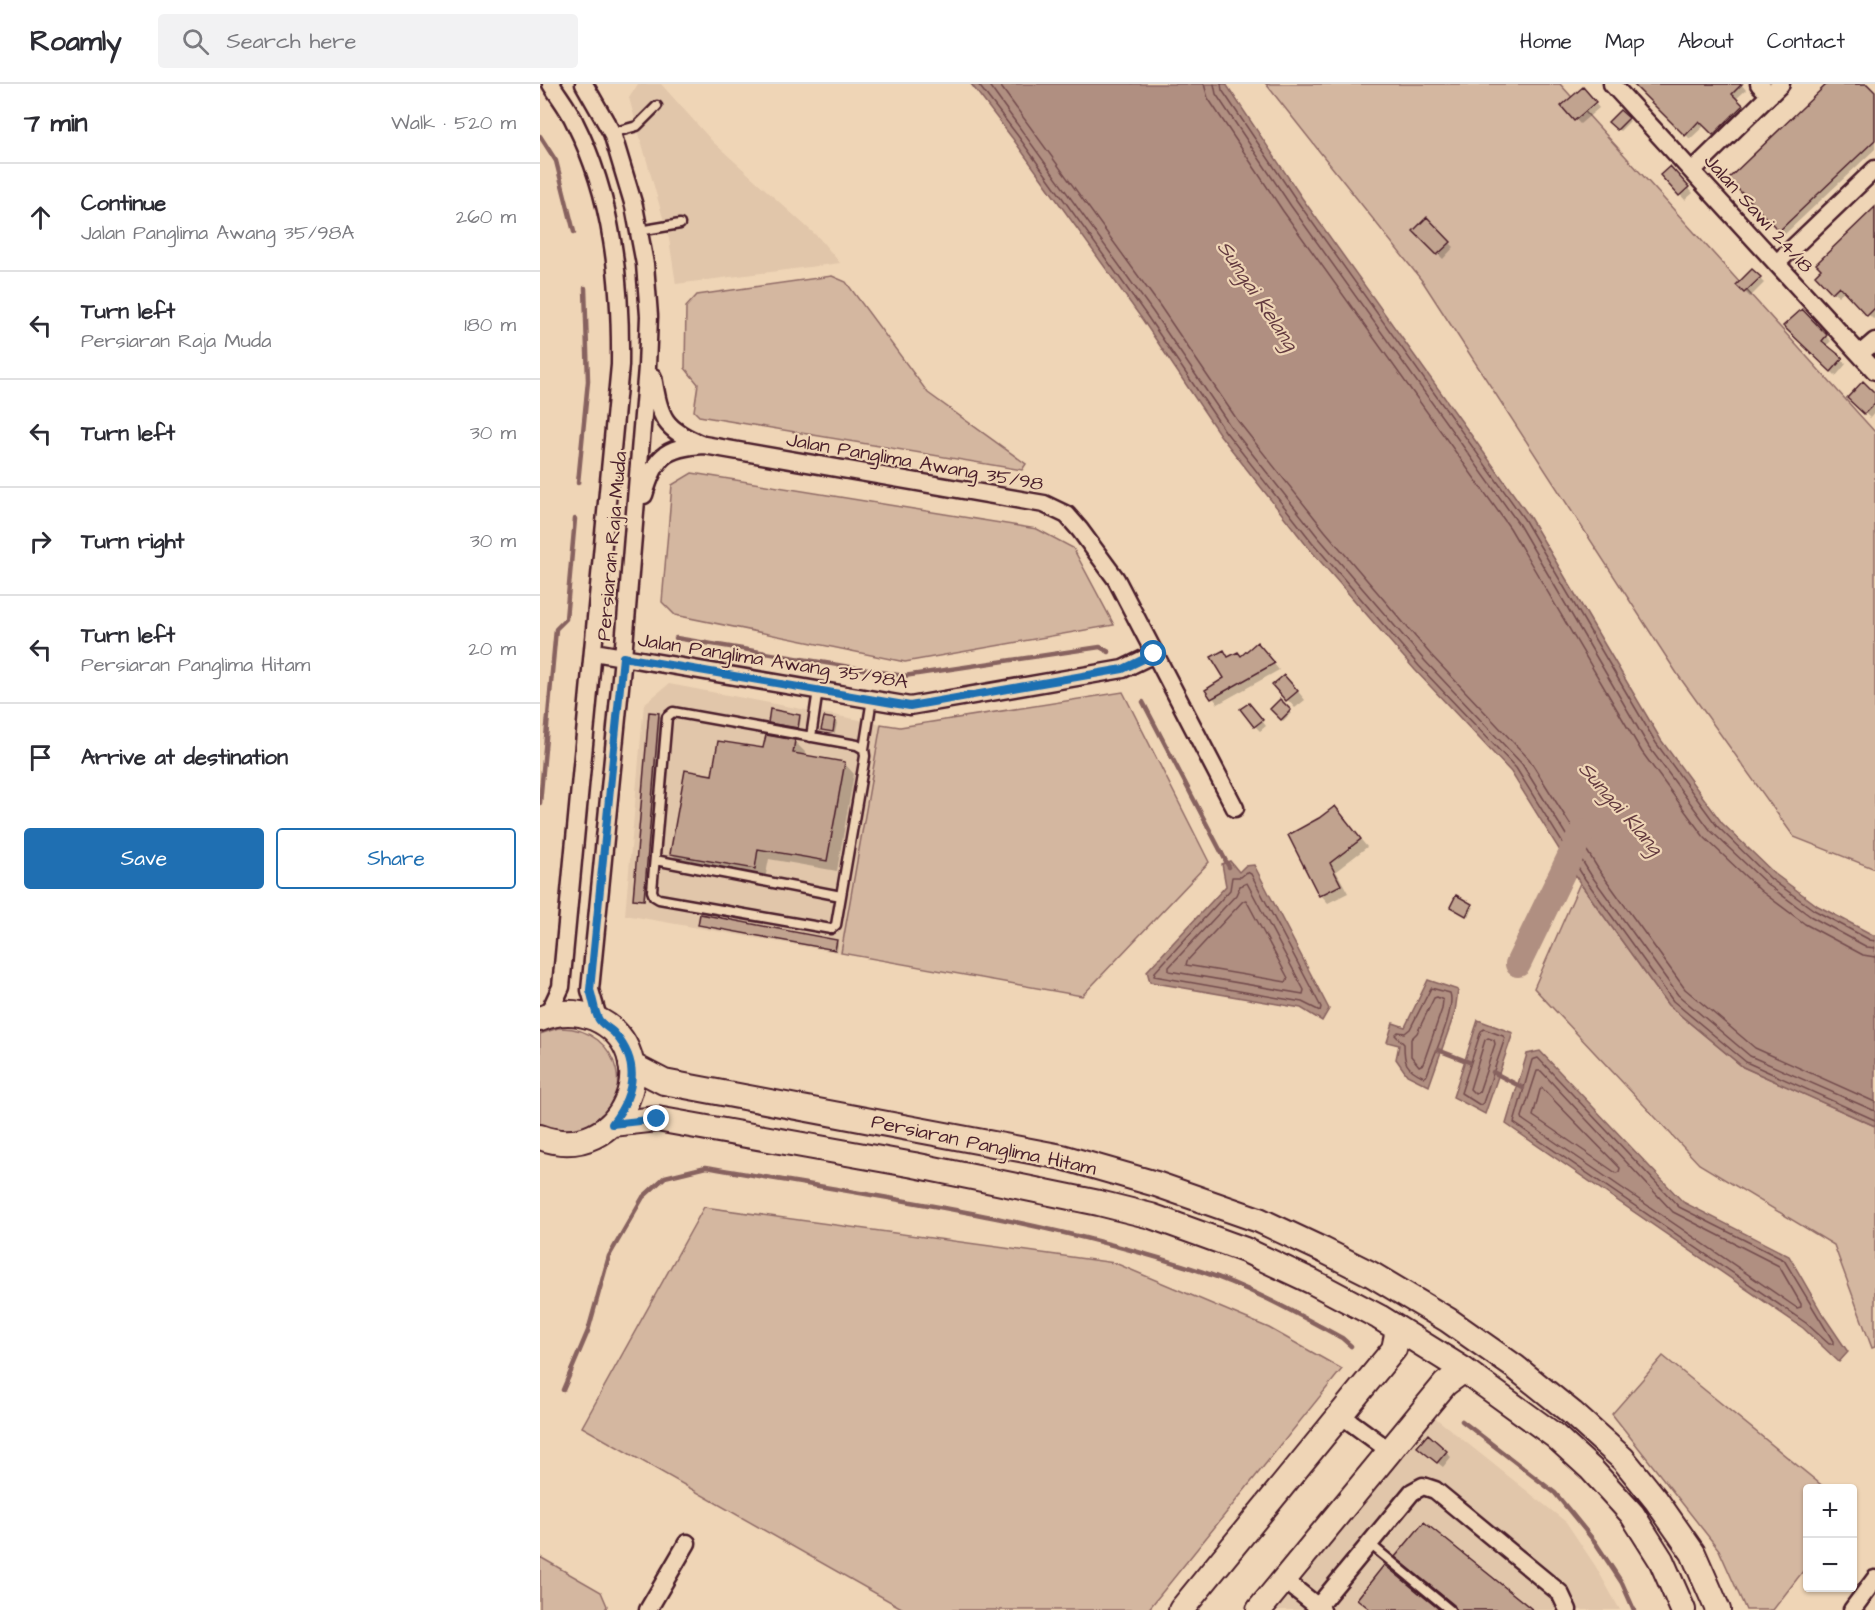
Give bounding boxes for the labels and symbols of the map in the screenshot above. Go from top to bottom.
street label: Jalan Sawi 24/18 [1697,148,1820,280]
water label: Sungai Kelang [1209,234,1306,358]
street label: Jalan Panglima Awang 35/98 [784,426,1046,499]
street label: Persiaran Raja Muda [590,450,634,642]
street label: Jalan Panglima Awang 35/98A [636,626,910,697]
route start [1140,640,1166,666]
water label: Sungai Klang [1571,755,1670,863]
route end [643,1105,669,1131]
street label: Persiaran Panglima Hitam [869,1107,1099,1184]

